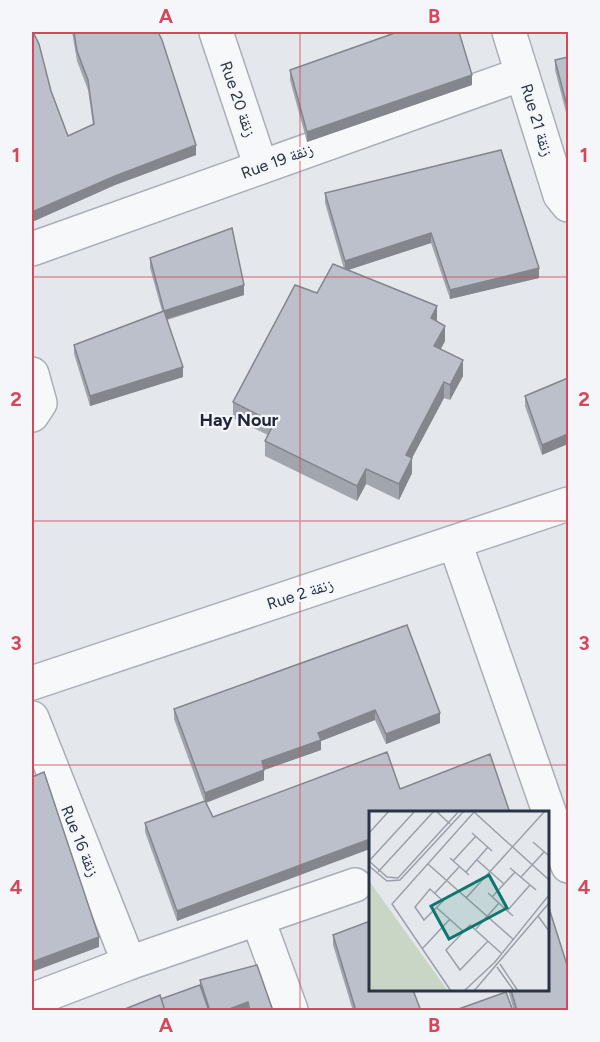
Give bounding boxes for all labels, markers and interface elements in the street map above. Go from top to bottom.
text: A [159,4,174,28]
text: B [428,4,440,28]
street label: Rue 20 زنقة [216,59,260,139]
street label: Rue 21 زنقة [517,81,557,159]
street label: Rue 19 زنقة [238,139,316,183]
text: 1 [12,143,20,167]
text: 1 [580,143,588,167]
text: 2 [10,387,22,411]
text: 2 [578,387,590,411]
district label: Hay Nour [200,409,279,431]
street label: Rue 2 زنقة [264,574,336,614]
text: 3 [10,631,22,655]
text: 3 [578,631,590,655]
street label: Rue 16 زنقة [57,803,103,879]
inset map [369,811,549,991]
text: 4 [10,875,23,899]
text: 4 [578,875,591,899]
text: A [159,1013,174,1037]
text: B [428,1013,440,1037]

